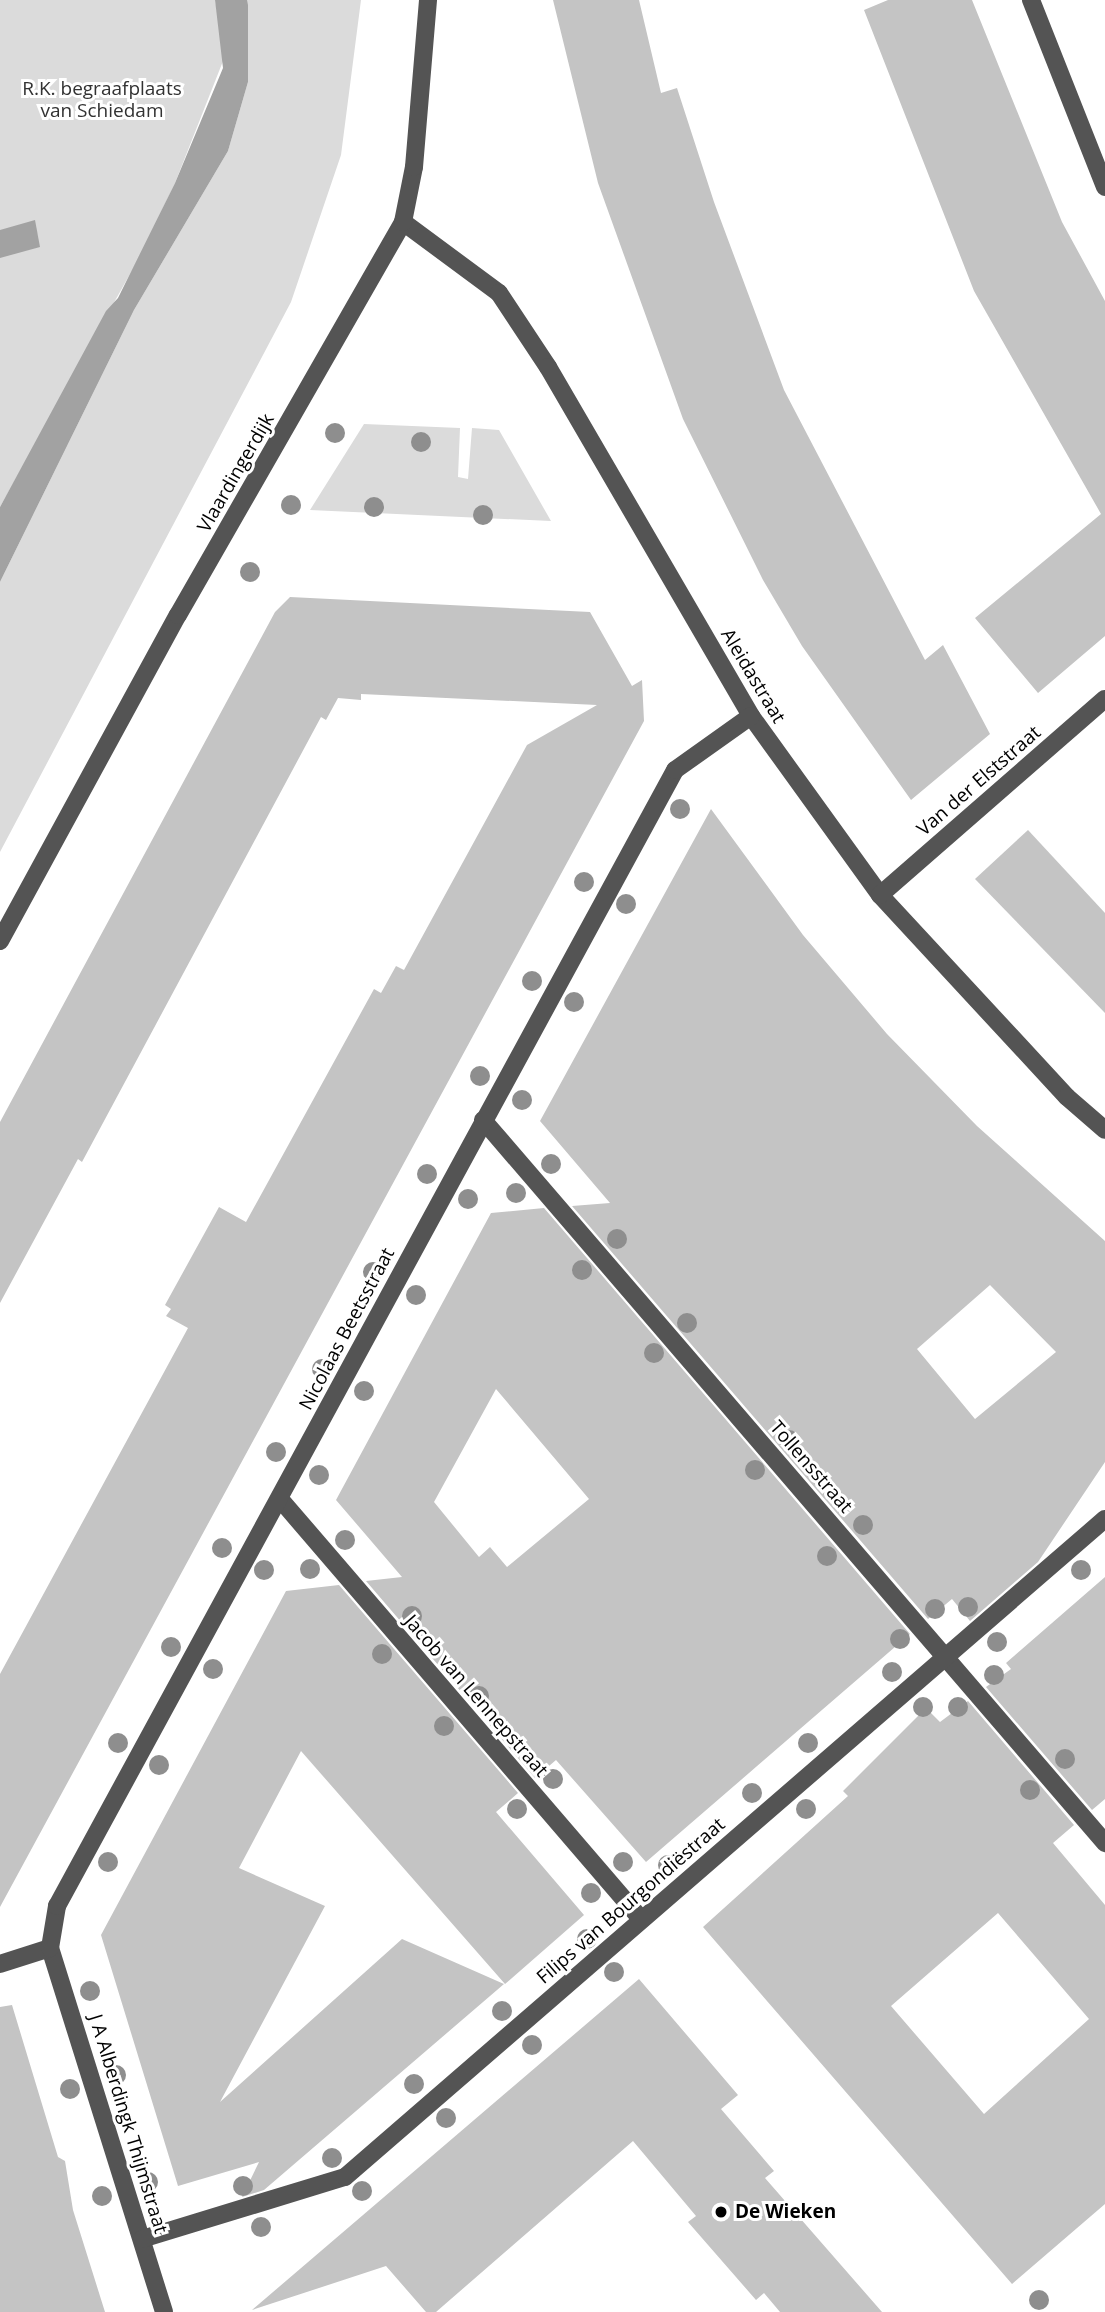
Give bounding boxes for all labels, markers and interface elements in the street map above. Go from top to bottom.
park label: R.K. begraafplaats van Schiedam [22,78,182,122]
street label: Vlaardingerdijk [193,410,279,536]
street label: Aleidastraat [716,625,790,727]
street label: Van der Elststraat [913,721,1045,841]
street label: Nicolaas Beetsstraat [295,1244,399,1414]
street label: Tollensstraat [765,1416,857,1518]
street label: Jacob van Lennepstraat [399,1610,553,1782]
street label: Filips van Bourgondiëstraat [532,1813,730,1989]
street label: J A Alberdingk Thijmstraat [84,2012,172,2236]
place label: De Wieken [735,2201,836,2223]
marker: De Wieken [713,2204,729,2220]

